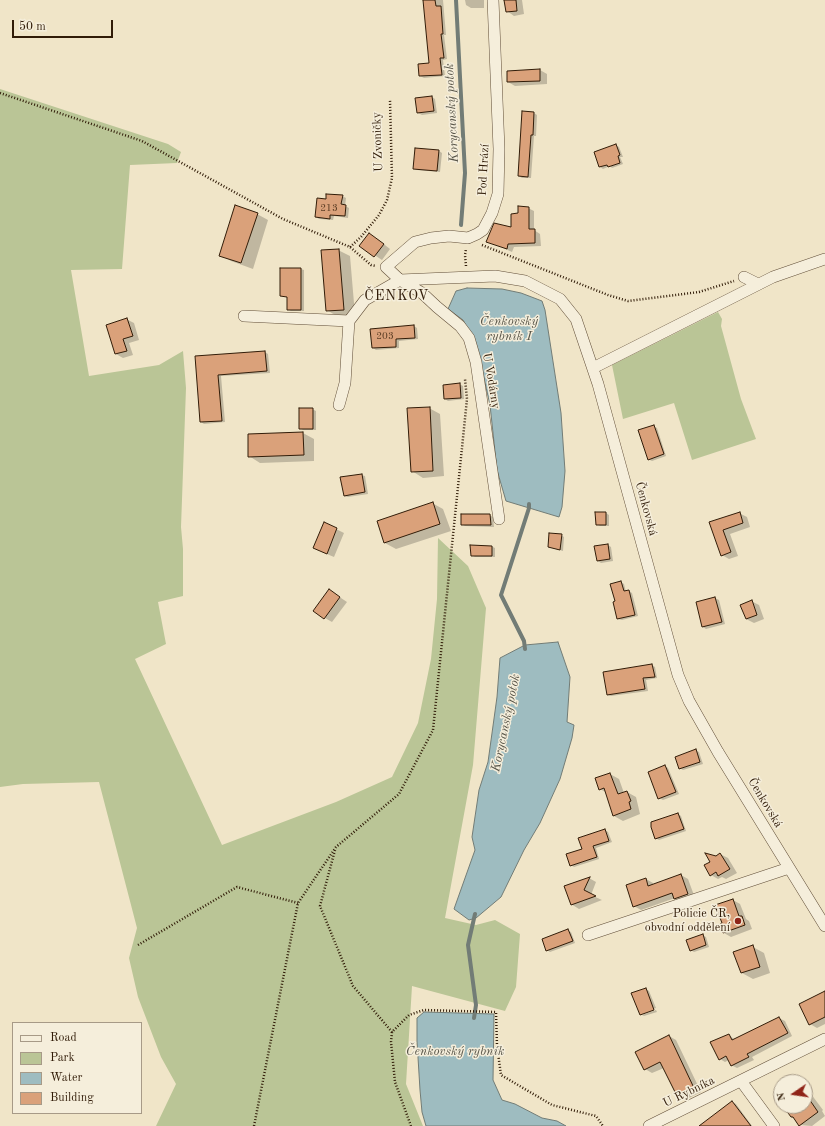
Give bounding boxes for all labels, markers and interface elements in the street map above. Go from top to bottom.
scale bar [14,12,115,38]
text: 50 m [19,21,46,33]
water label: Korycanský potok [442,63,462,163]
street label: U Zvoničky [370,112,386,172]
street label: Pod Hrází [475,144,493,196]
house number: 213 [320,202,338,214]
district label: ČENKOV [364,288,430,304]
water label: Čenkovský rybník I [480,314,538,345]
house number: 203 [376,330,394,342]
street label: U Vodárny [479,352,503,410]
street label: Čenkovská [632,480,660,538]
water label: Korycanský potok [488,673,524,773]
street label: Čenkovská [745,776,785,830]
place label: Policie ČR, obvodní oddělení [645,907,730,935]
marker: Policie ČR, obvodní oddělení [733,916,743,926]
legend [12,1022,142,1114]
text: Road [50,1032,77,1044]
water label: Čenkovský rybník [406,1044,504,1060]
text: Park [50,1052,75,1064]
text: Water [50,1072,82,1084]
street label: U Rybníka [661,1073,717,1111]
north arrow [773,1074,813,1114]
text: N [775,1091,788,1102]
text: Building [50,1092,94,1104]

